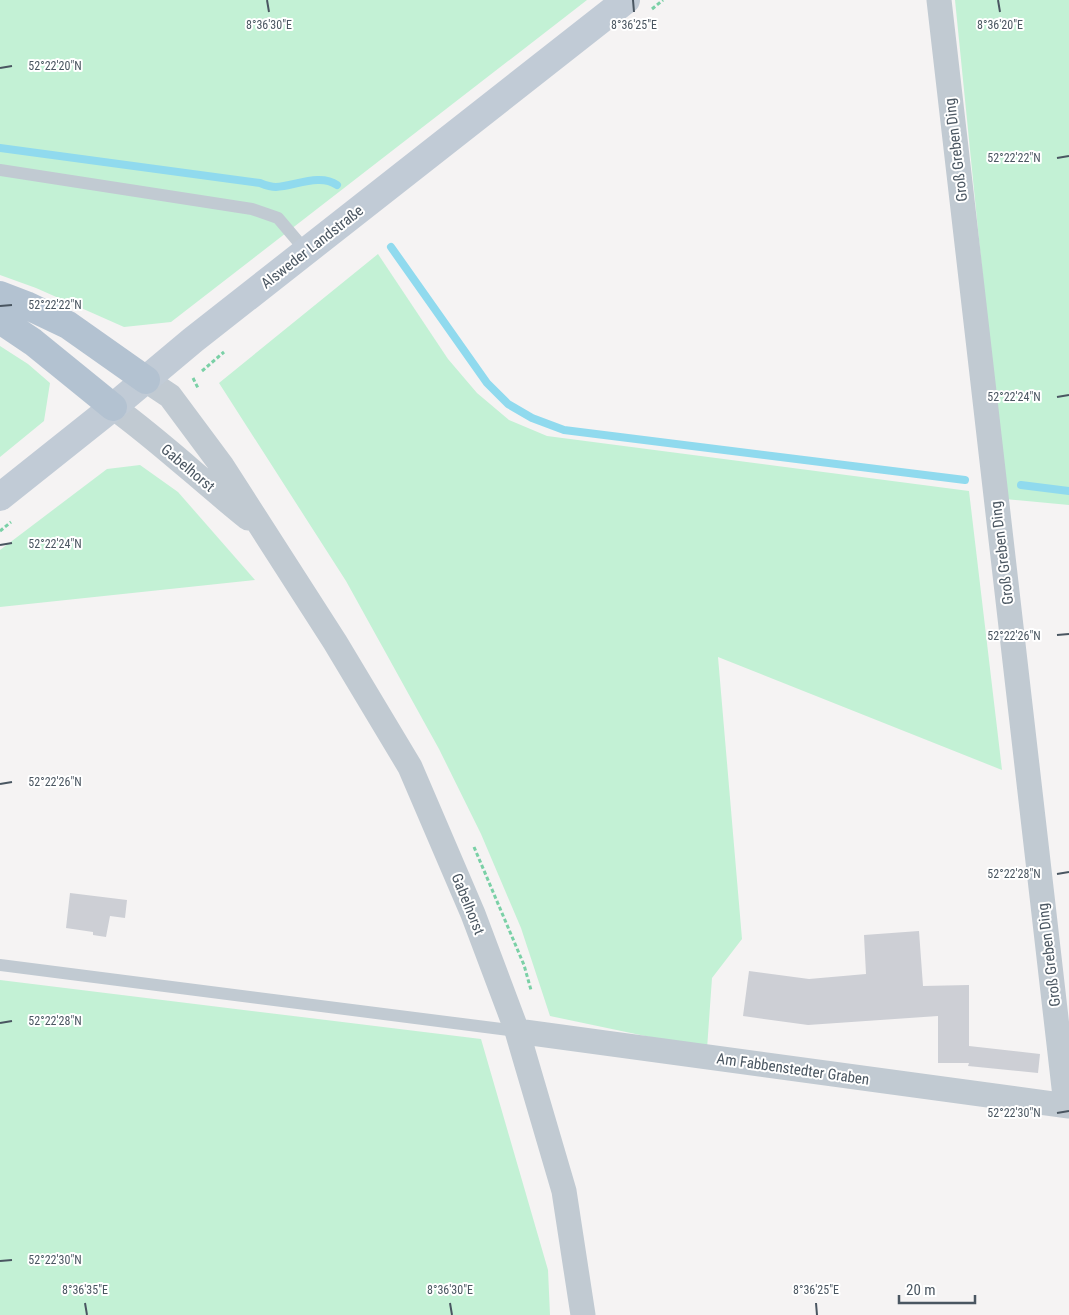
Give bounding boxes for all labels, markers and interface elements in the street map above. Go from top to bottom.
text: 8°36'30"E [246,18,292,32]
text: 8°36'25"E [611,18,657,32]
text: 8°36'20"E [977,18,1023,32]
text: 52°22'20"N [28,59,82,73]
street label: Groß Greben Ding [941,97,971,203]
text: 52°22'22"N [987,151,1041,165]
street label: Alsweder Landstraße [257,201,367,293]
text: 52°22'22"N [28,298,82,312]
text: 52°22'24"N [987,390,1041,404]
street label: Gabelhorst [157,440,219,496]
street label: Groß Greben Ding [987,500,1017,606]
text: 52°22'24"N [28,537,82,551]
text: 52°22'26"N [987,629,1041,643]
text: 52°22'26"N [28,775,82,789]
text: 52°22'28"N [987,867,1041,881]
street label: Gabelhorst [448,871,488,937]
street label: Groß Greben Ding [1034,902,1064,1008]
text: 52°22'28"N [28,1014,82,1028]
street label: Am Fabbenstedter Graben [716,1049,870,1089]
text: 52°22'30"N [987,1106,1041,1120]
text: 52°22'30"N [28,1253,82,1267]
scale bar [899,1272,975,1304]
text: 20 m [906,1281,936,1299]
text: 8°36'35"E [62,1283,108,1297]
text: 8°36'30"E [427,1283,473,1297]
text: 8°36'25"E [793,1283,839,1297]

